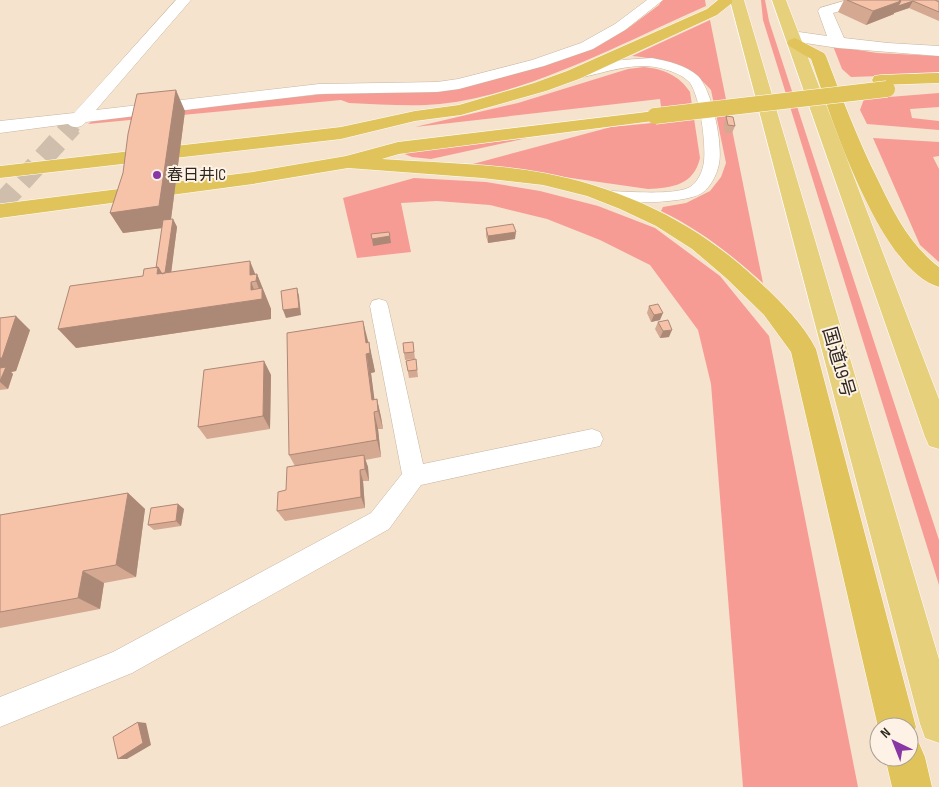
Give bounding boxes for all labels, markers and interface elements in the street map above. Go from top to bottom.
place label: 春日井IC [167,166,226,185]
marker: 春日井IC [151,169,163,181]
street label: 国道19号 [817,324,859,400]
north arrow [869,717,919,767]
text: N [877,724,894,742]

